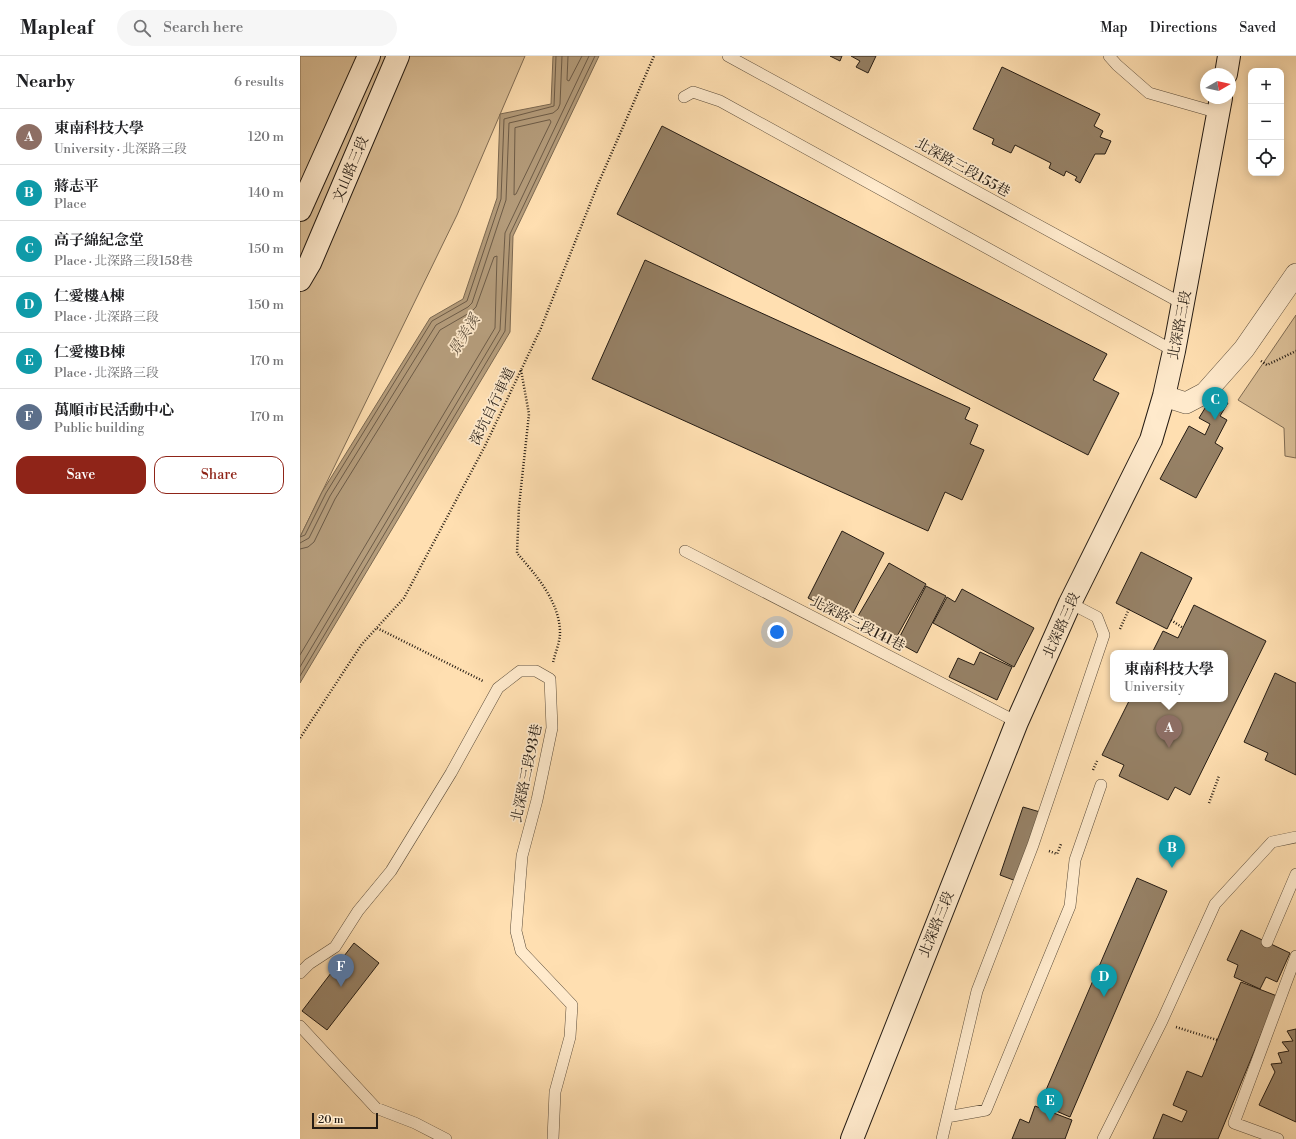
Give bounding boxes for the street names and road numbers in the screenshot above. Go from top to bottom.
street label: 文山路三段 [329,134,373,205]
street label: 北深路三段155巷 [912,134,1013,201]
street label: 北深路三段 [1164,289,1195,361]
street label: 深坑自行車道 [466,365,519,448]
street label: 北深路三段 [1039,590,1084,661]
street label: 北深路三段141巷 [807,592,908,655]
street label: 北深路三段93巷 [508,722,546,824]
street label: 北深路三段 [915,889,958,960]

